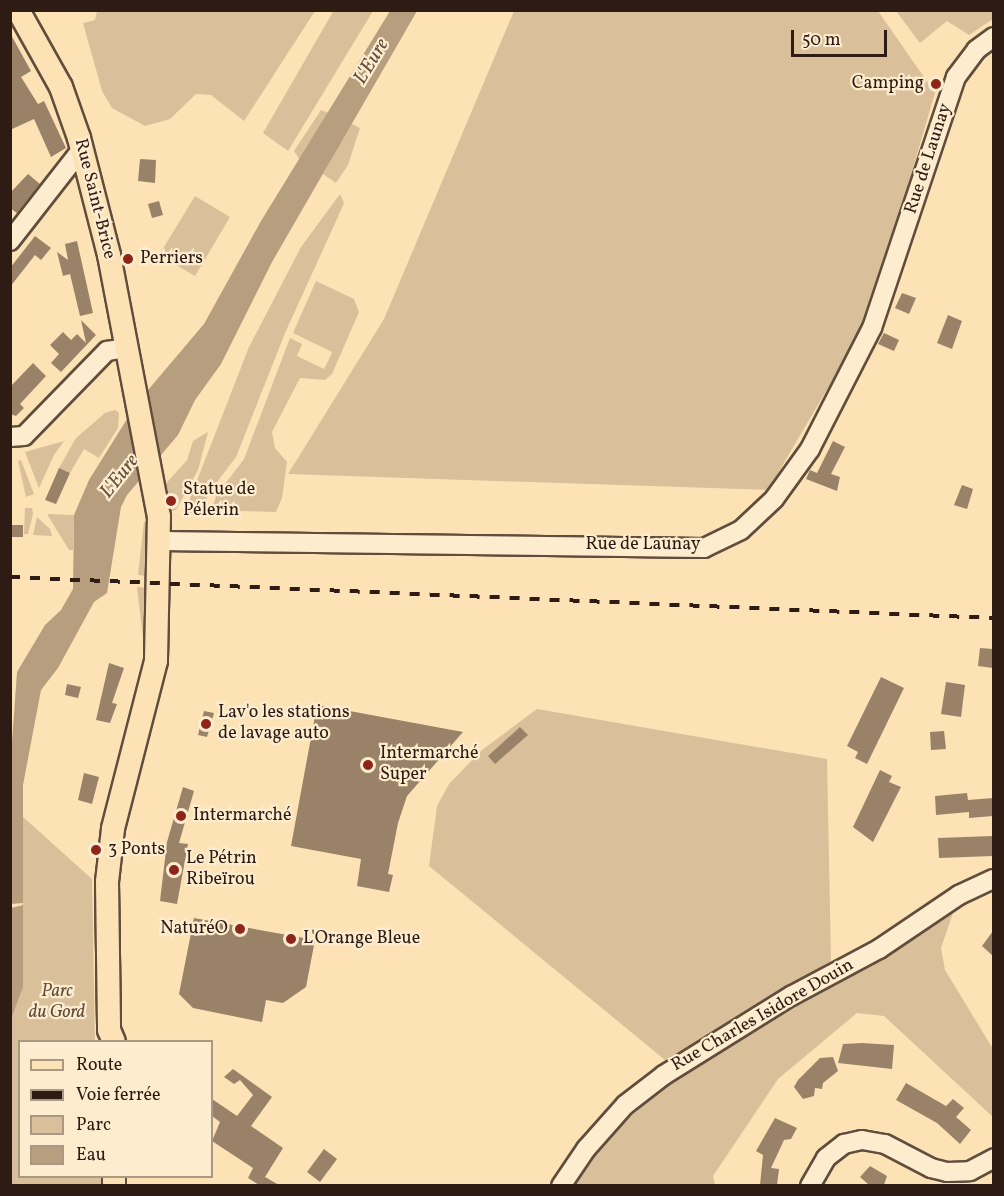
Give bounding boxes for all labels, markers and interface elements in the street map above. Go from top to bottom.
scale bar [794,18,890,56]
text: 50 m [802,28,841,53]
water label: L'Eure [349,35,395,89]
place label: Camping [852,73,924,95]
marker: Camping [929,77,943,91]
street label: Rue de Launay [901,101,957,217]
street label: Rue Saint-Brice [69,137,119,261]
place label: Perriers [140,248,203,270]
marker: Perriers [121,252,135,266]
water label: L'Eure [95,450,145,504]
place label: Statue de Pélerin [183,480,255,522]
marker: Statue de Pélerin [164,494,178,508]
street label: Rue de Launay [586,534,700,556]
place label: Lav'o les stations de lavage auto [218,703,350,746]
marker: Lav'o les stations de lavage auto [199,717,213,731]
place label: Intermarché Super [380,744,479,786]
marker: Intermarché Super [361,758,375,772]
place label: Intermarché [193,805,292,827]
marker: Intermarché [174,809,188,823]
place label: 3 Ponts [108,839,165,861]
marker: 3 Ponts [89,843,103,857]
place label: Le Pétrin Ribeïrou [186,849,257,892]
marker: Le Pétrin Ribeïrou [167,863,181,877]
place label: NaturéO [160,918,228,940]
marker: NaturéO [233,922,247,936]
place label: L'Orange Bleue [303,928,420,950]
marker: L'Orange Bleue [284,932,298,946]
street label: Rue Charles Isidore Douin [668,955,858,1077]
park label: Parc du Gord [29,982,85,1024]
legend [18,1040,213,1178]
text: Route [76,1053,122,1078]
text: Voie ferrée [76,1083,161,1108]
text: Parc [76,1113,111,1138]
text: Eau [76,1143,106,1168]

